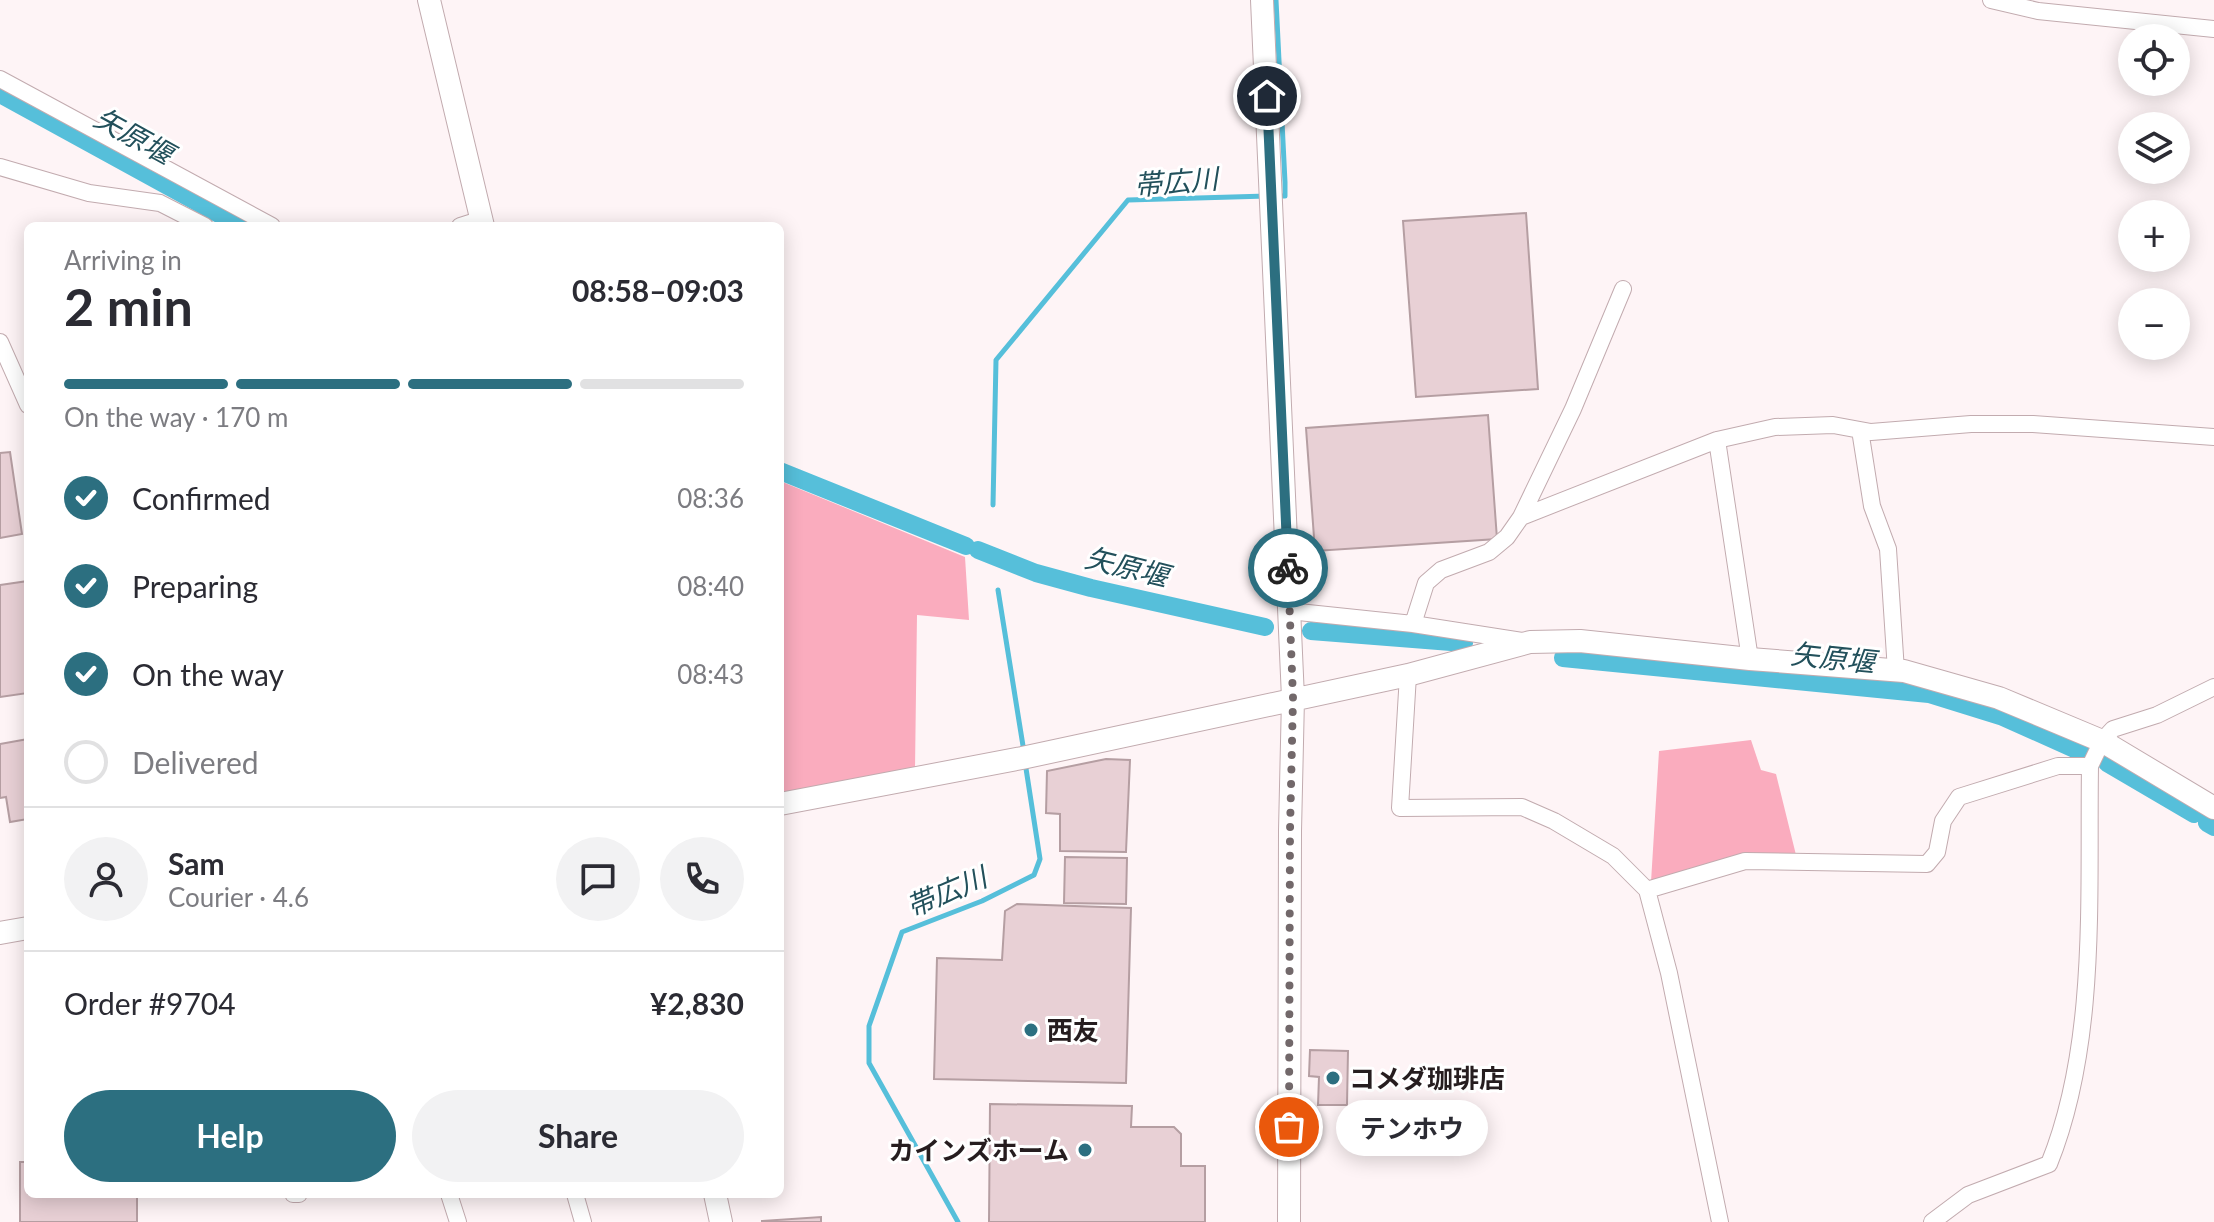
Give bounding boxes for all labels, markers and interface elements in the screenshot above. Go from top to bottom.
map controls [2118,24,2190,360]
button: locate [2118,24,2190,96]
pin [1233,62,1301,130]
icon: home [1245,74,1289,118]
water label: 矢原堰 [89,100,183,173]
button: layers [2118,112,2190,184]
water label: 帯広川 [1133,160,1222,202]
button: + [2118,200,2190,272]
text: Arriving in [64,244,182,276]
text: 08:58–09:03 [572,272,744,308]
text: 2 min [64,275,193,337]
button: − [2118,288,2190,360]
text: On the way · 170 m [64,401,288,433]
icon: check [64,476,108,520]
text: Confirmed [132,480,271,516]
text: 08:36 [677,482,744,514]
courier [1248,528,1328,608]
water label: 矢原堰 [1082,539,1177,594]
icon: bike [1266,546,1310,590]
icon: check [64,564,108,608]
text: Preparing [132,568,258,604]
text: 08:40 [677,570,744,602]
water label: 矢原堰 [1789,636,1882,679]
icon: check [64,652,108,696]
text: On the way [132,656,284,692]
text: 08:43 [677,658,744,690]
text: Delivered [132,744,259,780]
button: person [64,837,148,921]
button: chat [556,837,640,921]
button: phone [660,837,744,921]
text: Sam [168,845,225,881]
water label: 帯広川 [901,858,994,923]
text: Courier · 4.6 [168,881,309,913]
text: Order #9704 [64,985,236,1021]
text: ¥2,830 [650,985,744,1021]
place label: 西友 [1047,1014,1099,1046]
marker: 西友 [1022,1021,1040,1039]
place label: コメダ珈琲店 [1349,1062,1505,1094]
marker: コメダ珈琲店 [1324,1069,1342,1087]
button: Help [64,1090,396,1182]
button: Share [412,1090,744,1182]
pin [1255,1093,1323,1161]
callout: テンホウ [1337,1099,1489,1155]
icon: bag [1267,1105,1311,1149]
text: テンホウ [1360,1112,1464,1144]
place label: カインズホーム [888,1134,1069,1166]
marker: カインズホーム [1076,1141,1094,1159]

